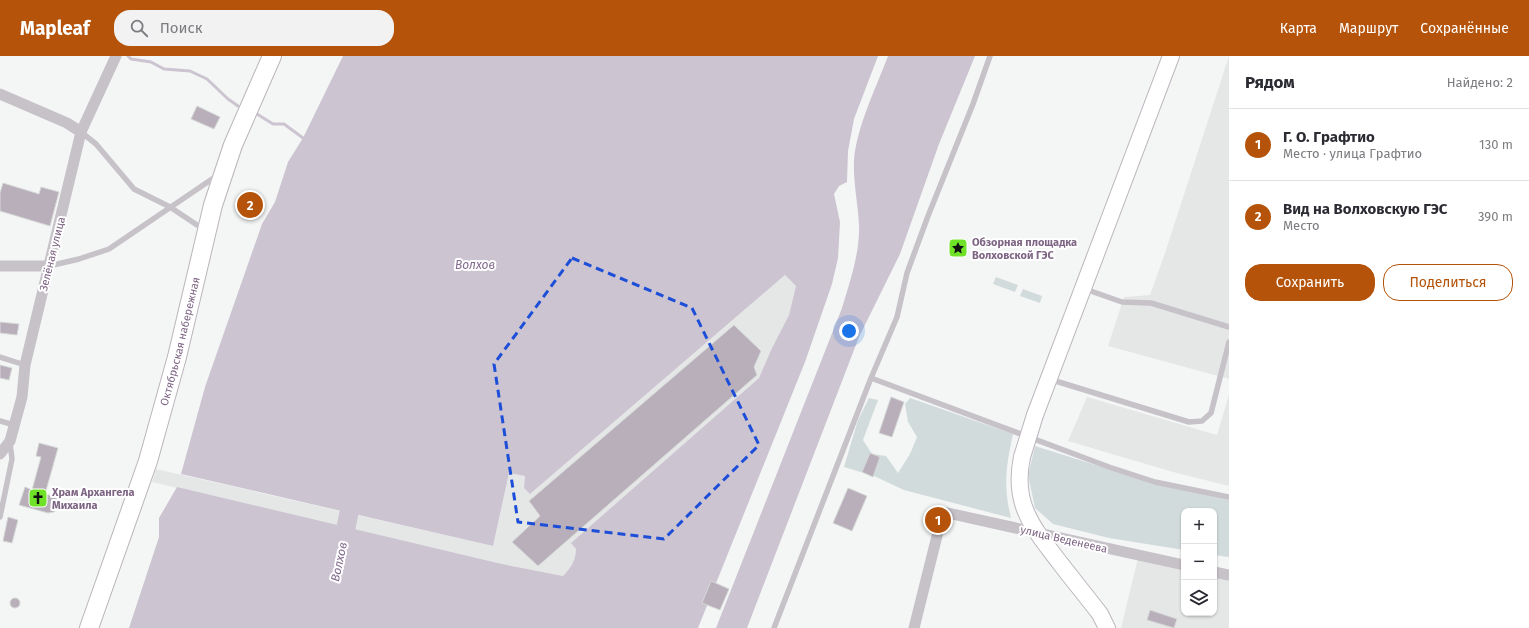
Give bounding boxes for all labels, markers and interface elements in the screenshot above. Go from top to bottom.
search box [114,10,394,46]
text: Mapleaf [20,17,90,40]
icon: search [128,17,150,39]
text: Поиск [160,19,203,37]
text: Карта [1280,20,1317,37]
text: Маршрут [1339,20,1398,37]
text: Сохранённые [1420,20,1509,37]
text: Рядом [1245,72,1295,93]
text: Найдено: 2 [1447,75,1513,90]
text: Г. О. Графтио [1283,128,1375,146]
text: 1 [1255,137,1261,152]
text: 130 m [1479,137,1513,152]
text: Место · улица Графтио [1283,146,1422,161]
pin: 2 [237,190,263,220]
text: Вид на Волховскую ГЭС [1283,200,1447,218]
text: 2 [1255,209,1261,224]
text: 390 m [1478,209,1513,224]
street label: Зелёная улица [37,216,68,293]
text: Место [1283,218,1320,233]
place label: Обзорная площадка Волховской ГЭС [972,236,1077,262]
place icon: Обзорная площадка Волховской ГЭС [947,237,969,259]
water label: Волхов [455,258,495,272]
button: Сохранить [1245,264,1375,301]
button: Поделиться [1383,264,1513,301]
street label: Октябрьская набережная [158,276,203,407]
your location [839,321,859,341]
place label: Храм Архангела Михаила [51,486,134,512]
church icon: Храм Архангела Михаила [27,487,49,509]
pin: 1 [925,505,951,535]
map controls [1181,508,1217,616]
button: + [1181,508,1217,544]
street label: улица Веденеева [1019,523,1109,556]
water label: Волхов [328,541,350,583]
button: − [1181,544,1217,580]
button: layers [1181,580,1217,616]

